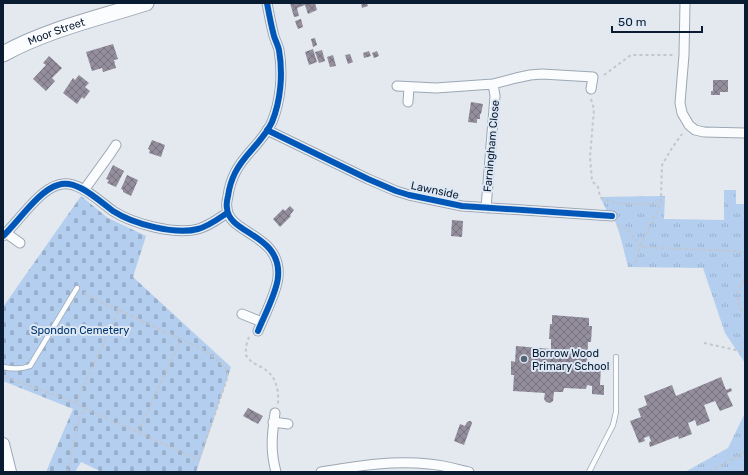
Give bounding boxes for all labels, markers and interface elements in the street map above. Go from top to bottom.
scale bar [612,8,702,34]
street label: Moor Street [26,15,87,48]
text: 50 m [618,15,646,29]
street label: Farningham Close [481,100,502,193]
street label: Lawnside [410,179,460,202]
park label: Spondon Cemetery [31,324,129,337]
place label: Borrow Wood Primary School [532,347,609,373]
marker: Borrow Wood Primary School [519,354,529,364]

